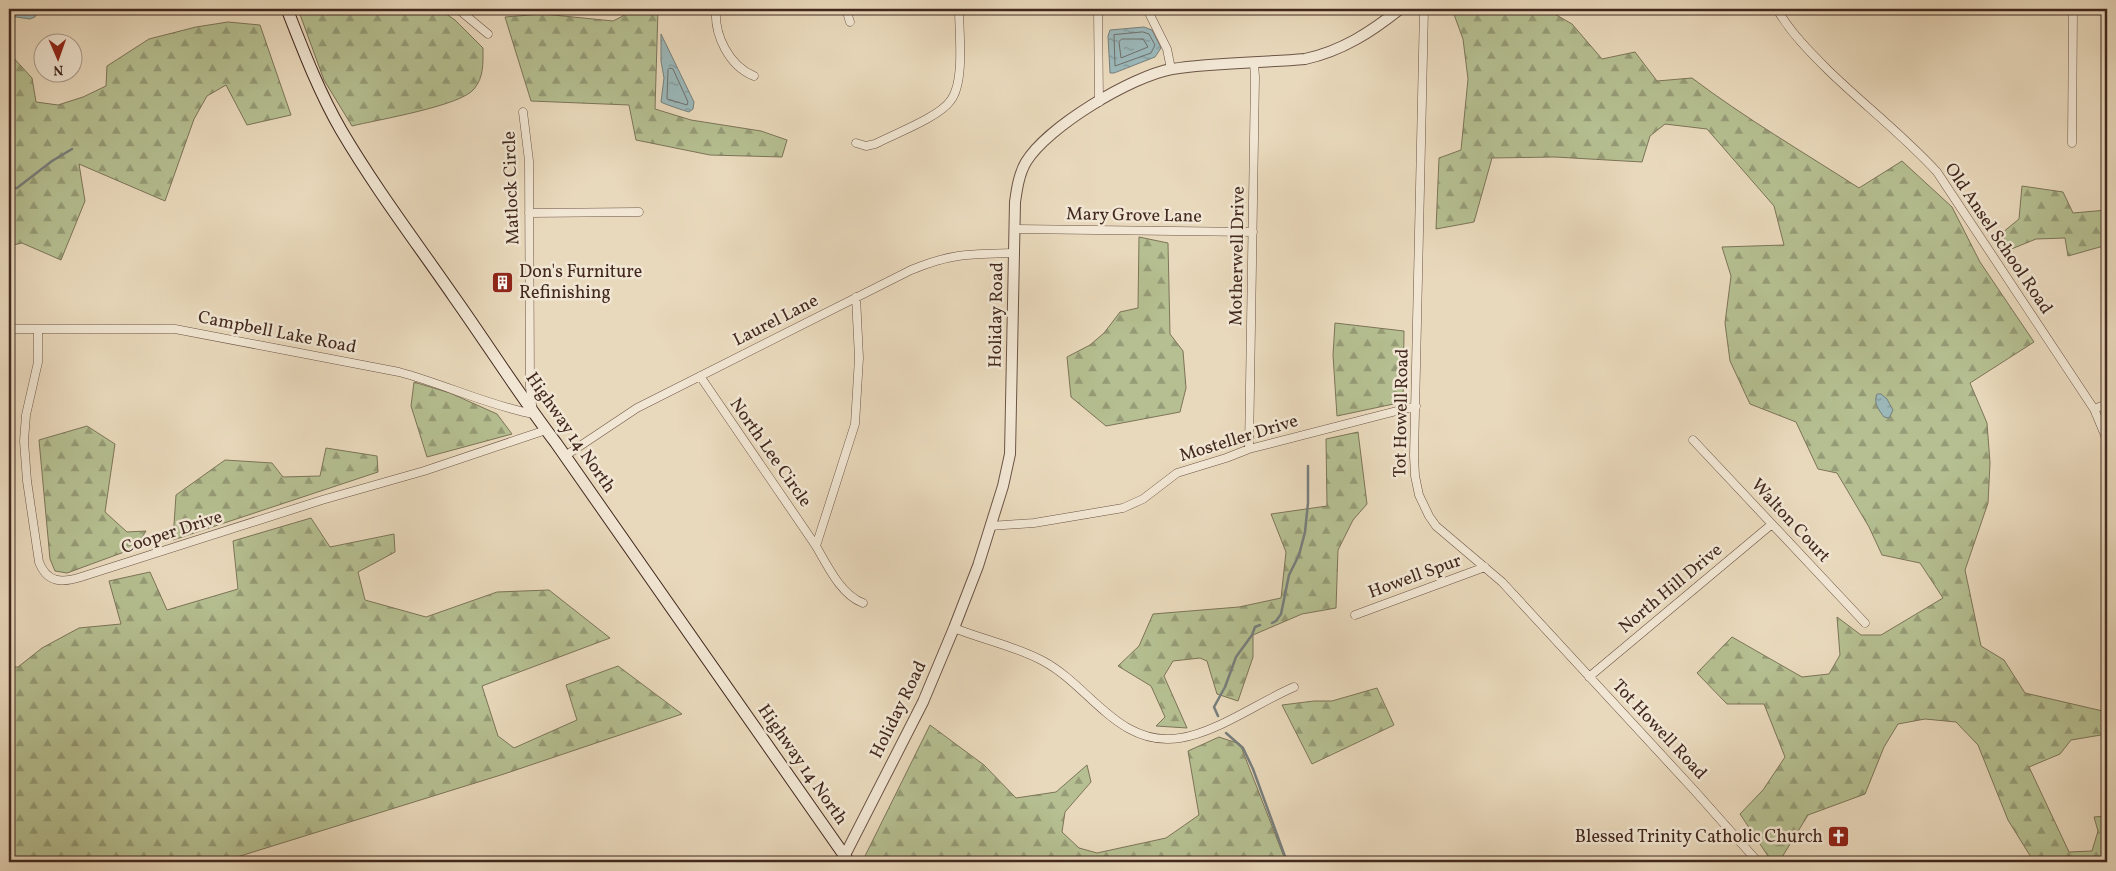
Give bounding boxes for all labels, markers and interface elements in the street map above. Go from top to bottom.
north arrow [32,32,82,82]
text: N [53,60,64,79]
street label: Matlock Circle [498,131,526,245]
street label: Old Ansel School Road [1938,158,2058,320]
street label: Motherwell Drive [1224,186,1252,326]
street label: Mary Grove Lane [1066,202,1202,230]
place label: Don's Furniture Refinishing [519,260,642,306]
street label: Holiday Road [984,262,1010,368]
building icon: Don's Furniture Refinishing [491,270,515,294]
street label: Laurel Lane [729,289,823,353]
street label: Campbell Lake Road [196,305,358,361]
street label: Tot Howell Road [1388,348,1416,478]
street label: Highway 14 North [519,368,621,499]
street label: North Lee Circle [723,393,817,513]
street label: Mosteller Drive [1177,409,1301,469]
street label: Walton Court [1745,474,1835,568]
street label: Cooper Drive [118,505,226,561]
street label: North Hill Drive [1614,538,1728,640]
street label: Howell Spur [1365,548,1466,605]
street label: Holiday Road [865,657,933,763]
street label: Tot Howell Road [1606,674,1712,786]
street label: Highway 14 North [751,700,853,831]
place label: Blessed Trinity Catholic Church [1575,825,1823,850]
church icon: Blessed Trinity Catholic Church [1827,825,1851,849]

